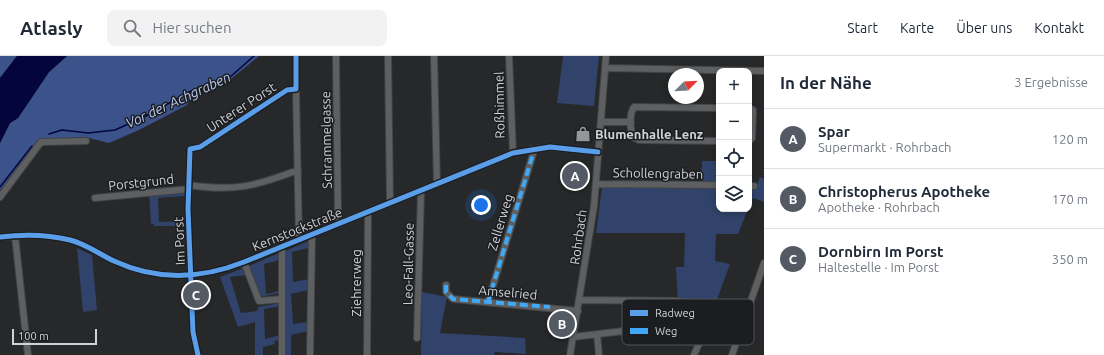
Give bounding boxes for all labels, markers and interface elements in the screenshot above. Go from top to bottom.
search box [107,10,387,46]
text: Atlasly [20,17,83,39]
icon: search [121,17,143,39]
text: Hier suchen [153,19,231,36]
text: Start [847,20,878,36]
text: Karte [900,20,934,36]
text: Über uns [956,20,1012,36]
text: Kontakt [1034,20,1084,36]
north arrow [668,68,704,104]
map controls [716,68,752,212]
button: + [716,68,752,104]
water label: Vor der Achgraben [123,69,233,131]
street label: Roßhimmel [491,71,507,139]
text: In der Nähe [780,73,872,92]
text: 3 Ergebnisse [1014,75,1088,89]
street label: Unterer Porst [204,79,278,135]
street label: Schrammelgasse [318,91,334,189]
button: − [716,104,752,140]
text: Spar [818,123,850,140]
shop icon: Blumenhalle Lenz [574,125,592,143]
place label: Blumenhalle Lenz [595,127,703,141]
text: A [788,132,798,146]
text: 120 m [1052,132,1088,146]
button: locate [716,140,752,176]
text: Supermarkt · Rohrbach [818,140,951,154]
pin: A [562,161,588,191]
street label: Schollengraben [613,165,703,181]
street label: Porstgrund [108,172,174,192]
button: layers [716,176,752,212]
text: Christopherus Apotheke [818,183,990,200]
street label: Zellerweg [485,192,515,252]
text: B [789,192,797,206]
text: 170 m [1052,192,1088,206]
your location [471,195,491,215]
text: Apotheke · Rohrbach [818,200,940,214]
street label: Kernstockstraße [250,205,344,253]
street label: Rohrbach [567,208,589,266]
street label: Im Porst [171,217,187,265]
street label: Leo-Fall-Gasse [400,223,416,305]
text: Dornbirn Im Porst [818,243,944,260]
street label: Ziehrerweg [349,249,363,317]
text: C [789,252,797,266]
text: 350 m [1052,252,1088,266]
text: Haltestelle · Im Porst [818,260,939,274]
pin: C [183,280,209,310]
street label: Amselried [478,282,538,302]
legend [622,299,754,345]
text: Radweg [655,307,695,319]
pin: B [549,309,575,339]
text: Weg [655,325,677,337]
scale bar [12,327,97,346]
text: 100 m [18,330,49,342]

